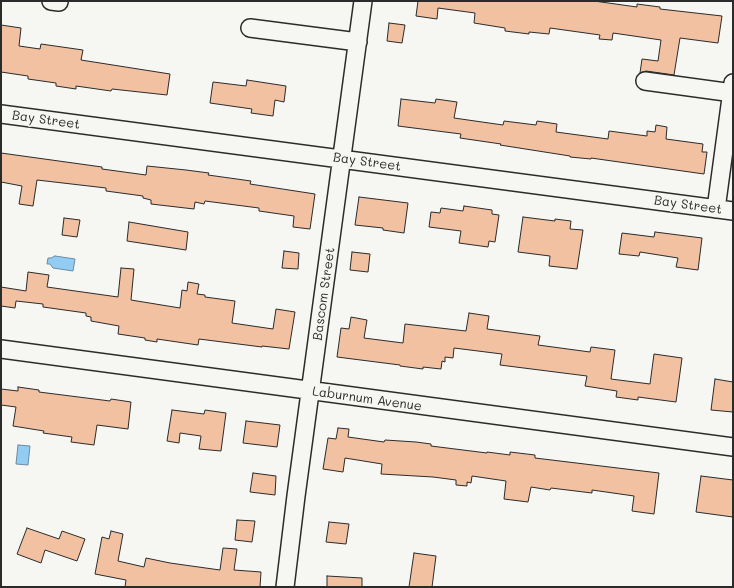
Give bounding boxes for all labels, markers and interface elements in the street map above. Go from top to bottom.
street label: Bay Street [11,108,81,132]
street label: Bay Street [332,150,402,174]
street label: Bay Street [653,193,723,217]
street label: Bascom Street [310,246,338,342]
street label: Laburnum Avenue [311,384,423,414]

